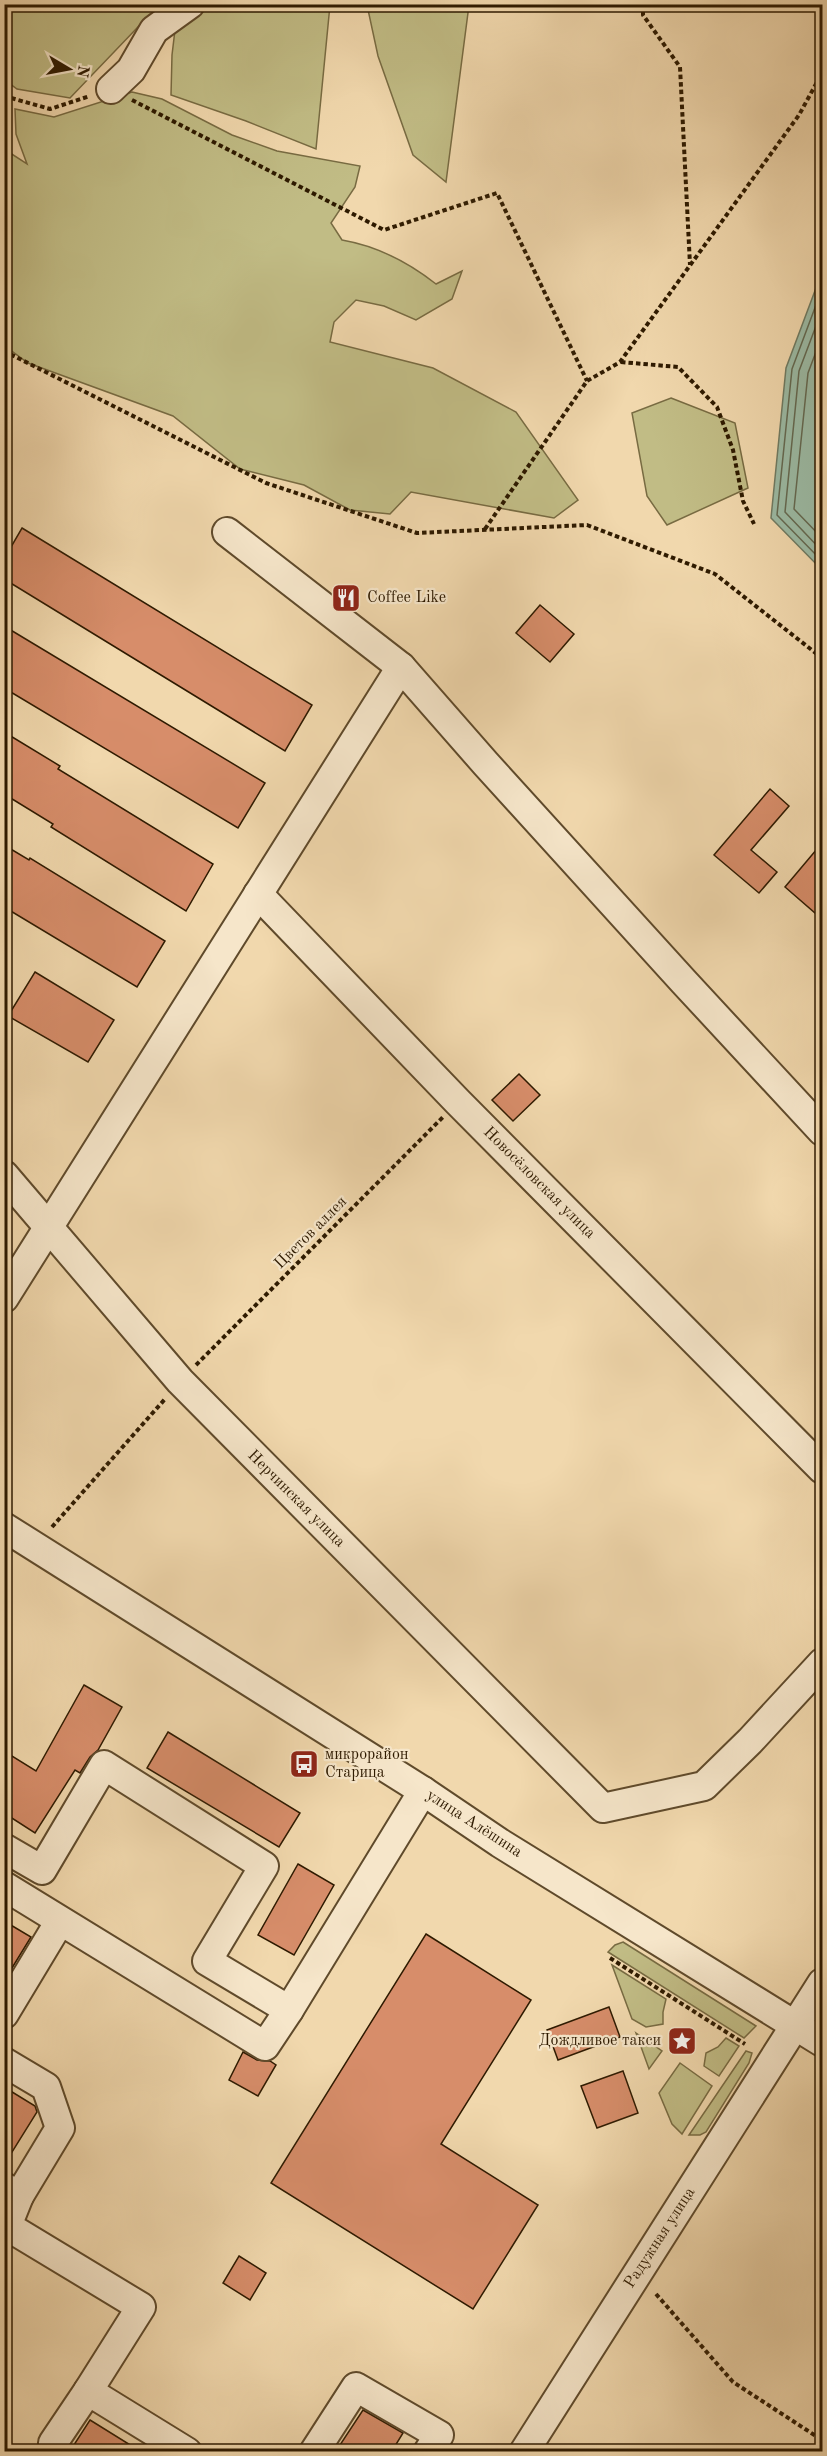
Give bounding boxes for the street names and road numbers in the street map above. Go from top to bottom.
street label: Новосёловская улица [480,1124,598,1242]
street label: Цветов аллея [272,1194,350,1272]
street label: Нерчинская улица [244,1447,348,1551]
street label: улица Алёшина [423,1787,525,1861]
street label: Радужная улица [622,2185,698,2291]

